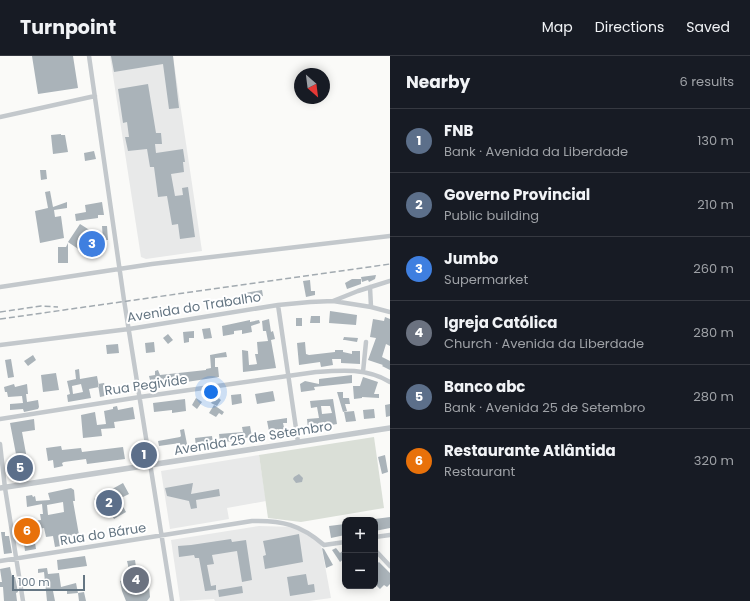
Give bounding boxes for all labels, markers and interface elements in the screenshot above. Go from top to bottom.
text: Turnpoint [20,14,116,41]
text: Map [542,17,573,37]
text: Directions [595,17,664,37]
text: Saved [686,17,730,37]
north arrow [294,68,330,104]
text: Nearby [406,70,470,94]
text: 6 results [680,72,734,91]
text: FNB [444,120,473,141]
text: 1 [417,131,421,150]
text: 130 m [697,131,734,150]
text: Bank · Avenida da Liberdade [444,142,628,161]
text: Governo Provincial [444,184,590,205]
text: 2 [415,195,423,214]
text: 210 m [697,195,734,214]
text: Public building [444,206,539,225]
pin: 3 [79,229,105,259]
text: Jumbo [444,248,498,269]
text: 3 [415,259,423,278]
text: 260 m [693,259,734,278]
text: Supermarket [444,270,528,289]
street label: Avenida do Trabalho [126,287,262,327]
text: Igreja Católica [444,312,557,333]
text: 4 [415,323,423,342]
text: 280 m [693,323,734,342]
text: Church · Avenida da Liberdade [444,334,644,353]
street label: Rua Pegivide [103,370,189,400]
text: Banco abc [444,376,525,397]
your location [201,382,221,402]
text: 5 [415,387,423,406]
text: 280 m [693,387,734,406]
text: Bank · Avenida 25 de Setembro [444,398,645,417]
street label: Avenida 25 de Setembro [173,416,333,460]
pin: 1 [131,440,157,470]
text: Restaurante Atlântida [444,440,616,461]
text: 6 [415,451,423,470]
text: 320 m [694,451,734,470]
pin: 5 [7,453,33,483]
text: Restaurant [444,462,515,481]
pin: 2 [96,488,122,518]
pin: 6 [14,516,40,546]
map controls [342,517,378,589]
button: + [342,517,378,553]
street label: Rua do Bárue [59,518,147,550]
button: − [342,553,378,589]
pin: 4 [123,565,149,595]
scale bar [12,573,85,592]
text: 100 m [18,574,50,590]

